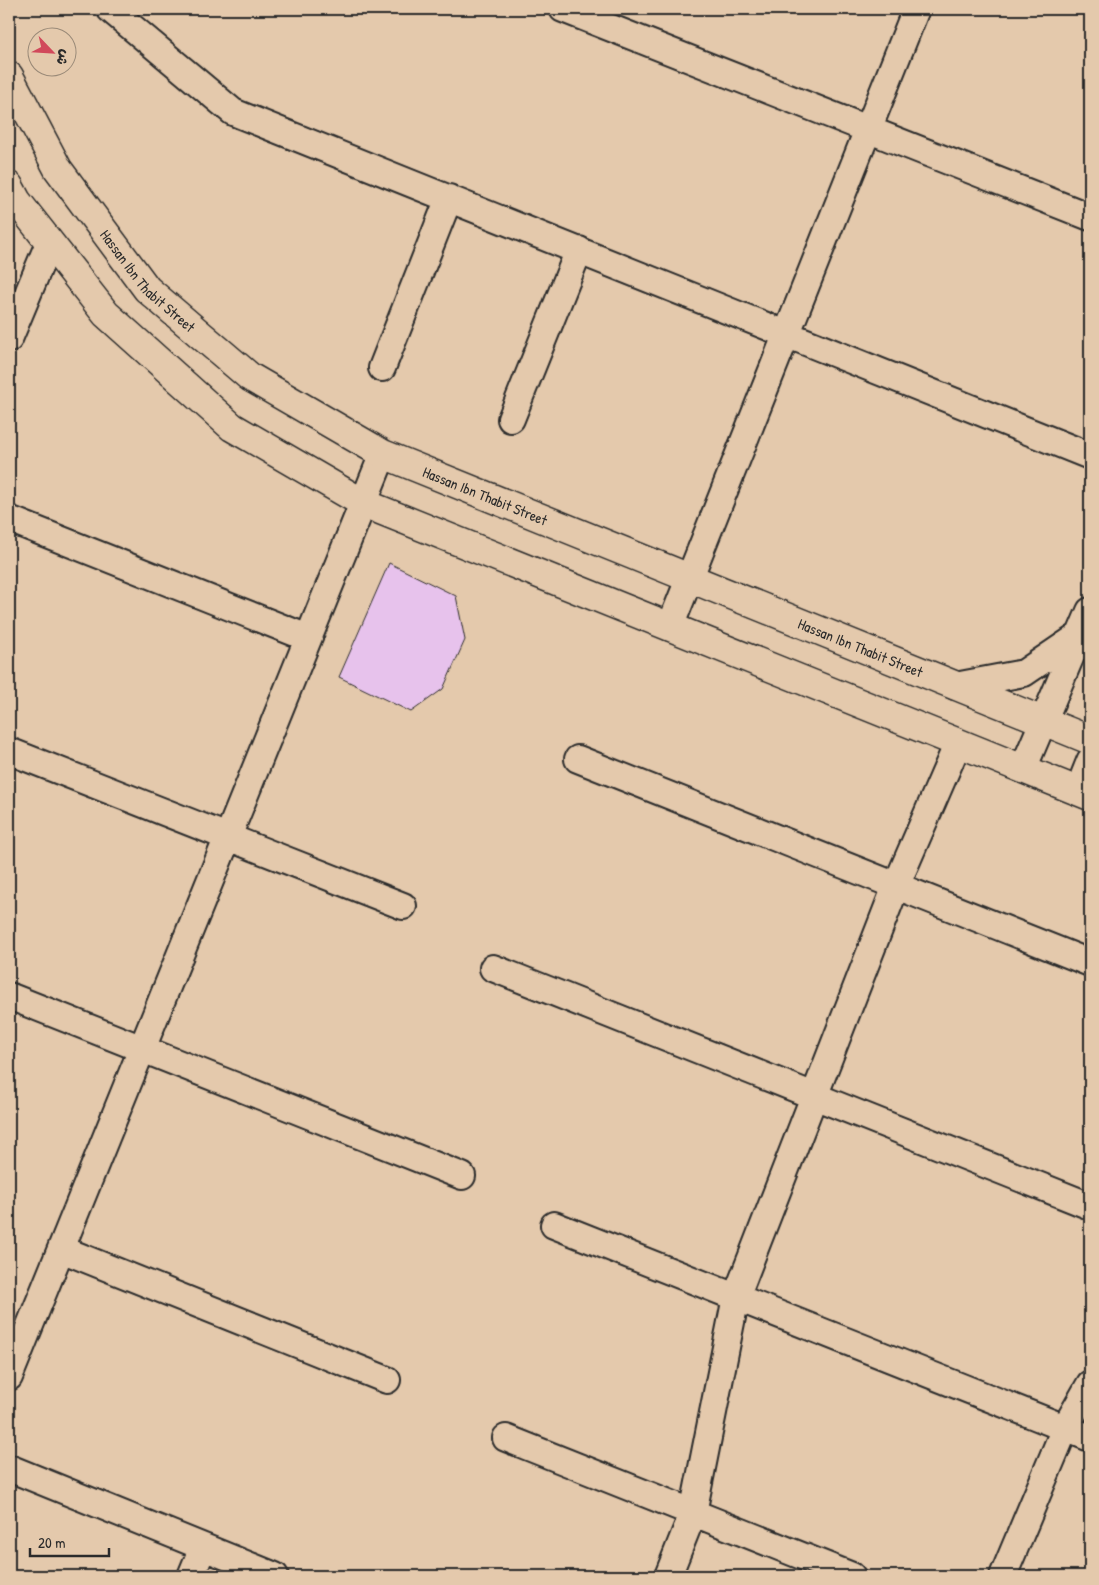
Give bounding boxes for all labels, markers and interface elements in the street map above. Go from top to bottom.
north arrow [28,28,78,78]
text: ش [52,47,76,69]
street label: Hassan Ibn Thabit Street [96,225,201,337]
street label: Hassan Ibn Thabit Street [420,461,552,530]
street label: Hassan Ibn Thabit Street [795,613,927,682]
scale bar [30,1525,109,1557]
text: 20 m [38,1532,65,1553]

